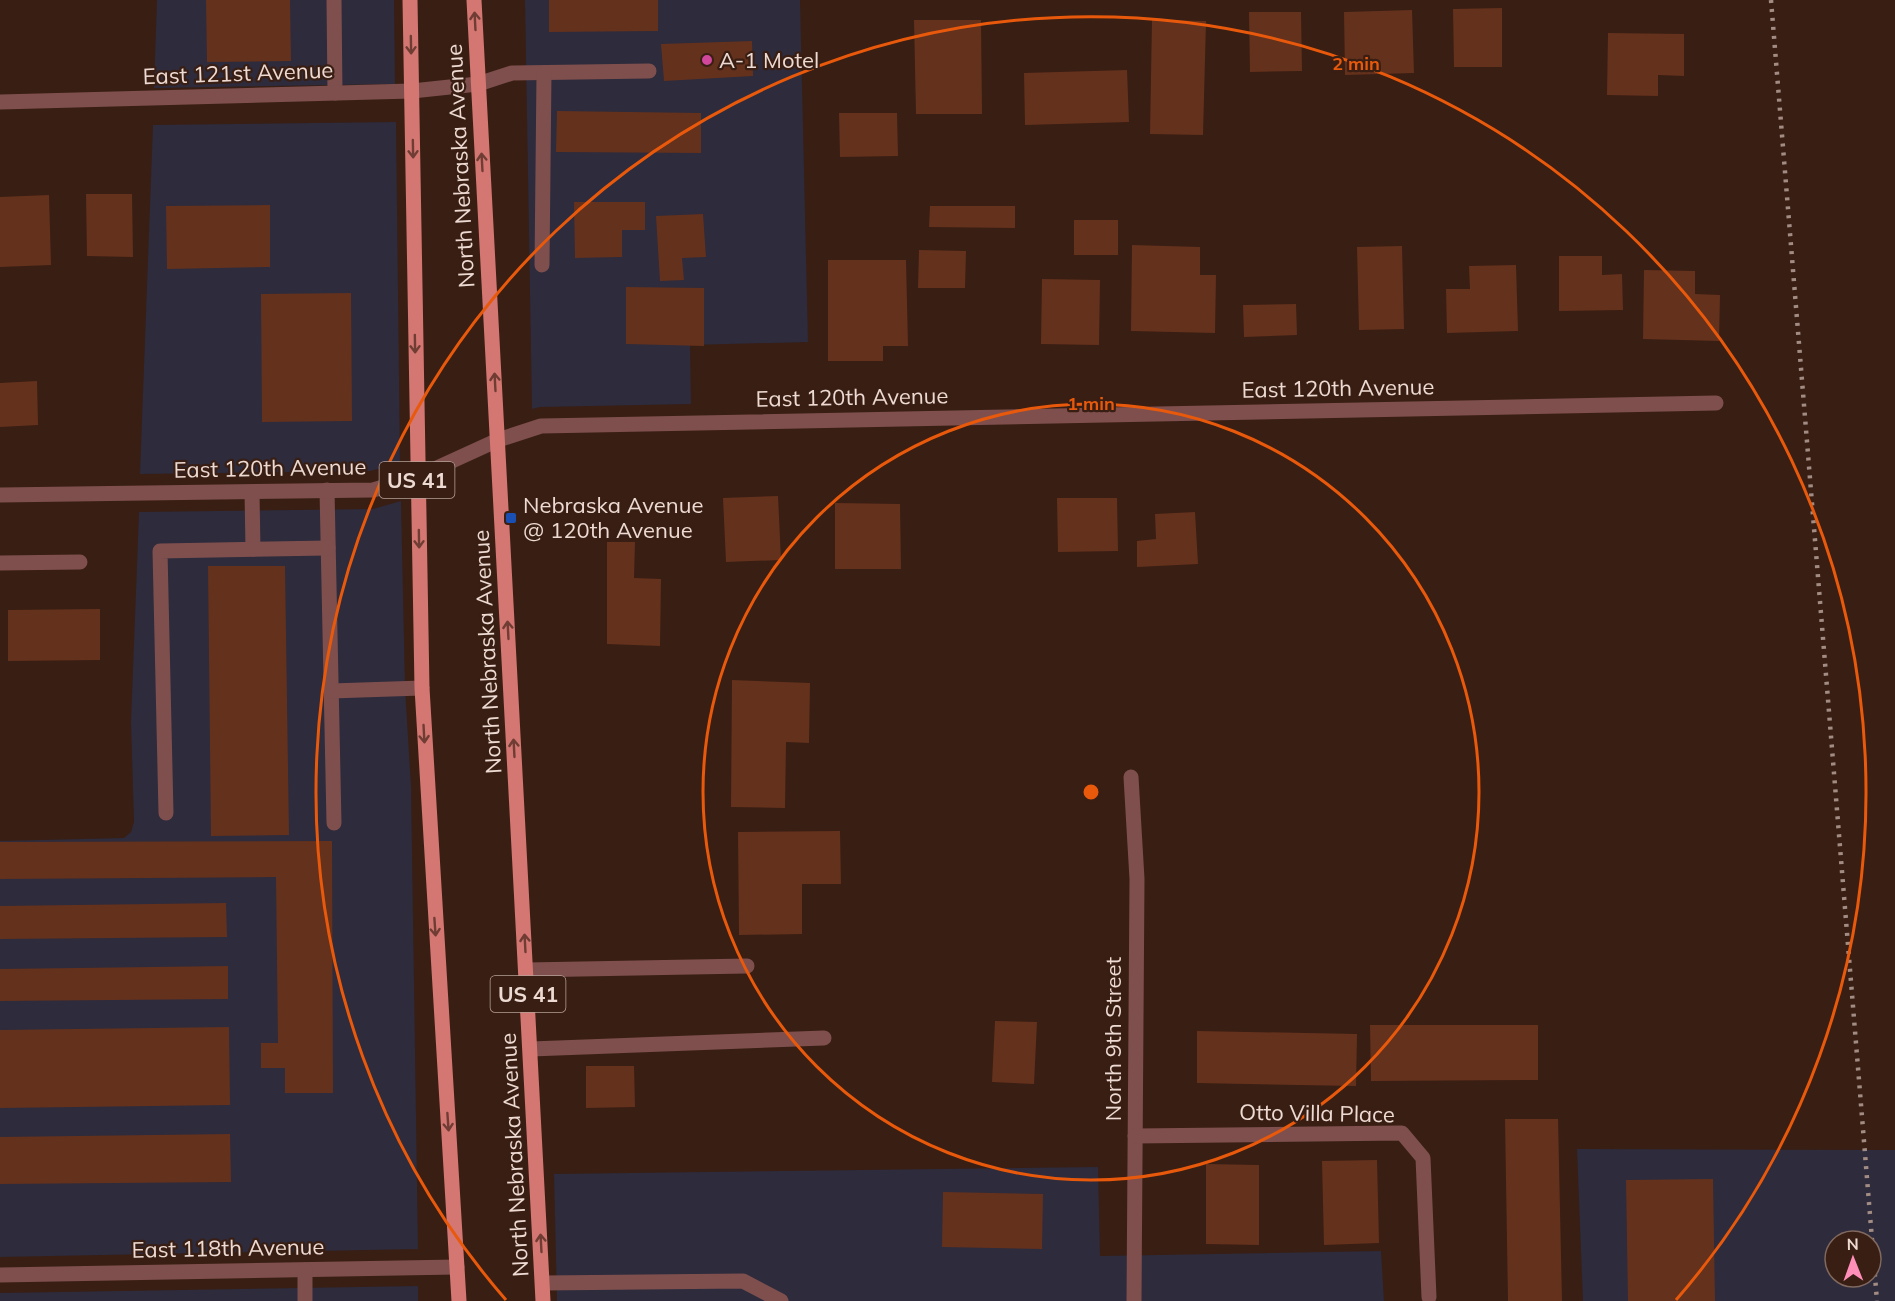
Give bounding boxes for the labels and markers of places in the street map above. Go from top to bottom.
place label: A-1 Motel [719,46,819,74]
marker: A-1 Motel [700,53,714,67]
place label: Nebraska Avenue @ 120th Avenue [523,491,703,544]
marker: Nebraska Avenue @ 120th Avenue [504,511,518,525]
centre of rings [1081,782,1101,802]

